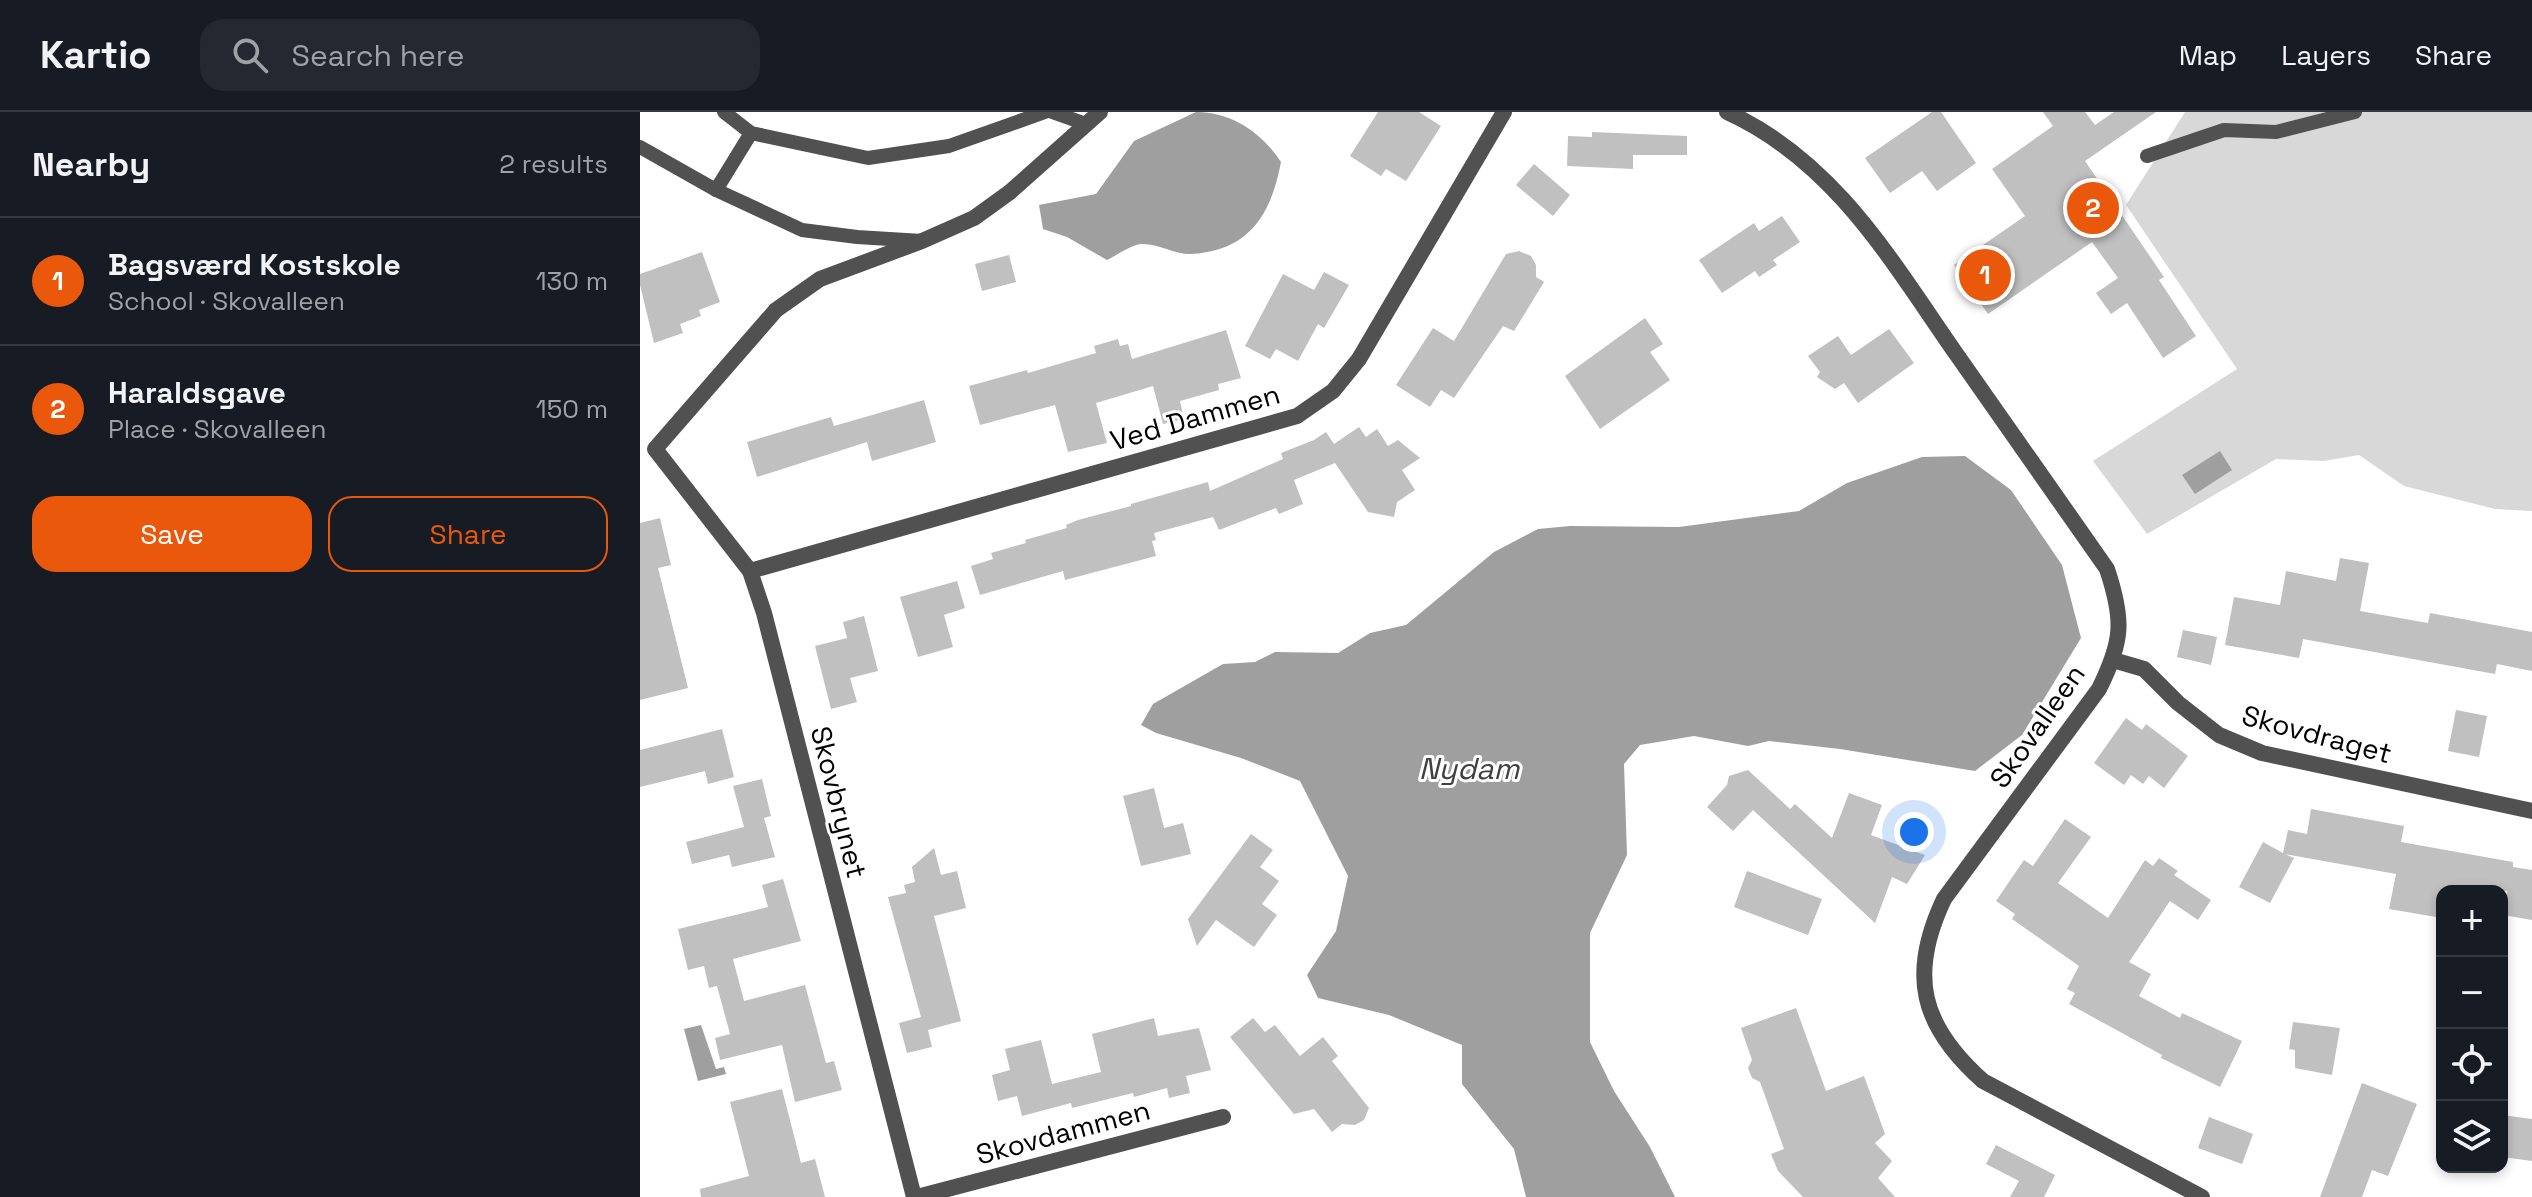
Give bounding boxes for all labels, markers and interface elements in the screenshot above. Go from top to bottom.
search box [200,19,760,91]
text: Kartio [40,31,152,79]
icon: search [228,33,272,77]
text: Search here [292,36,464,75]
text: Map [2179,37,2237,73]
text: Layers [2281,37,2371,73]
text: Share [2415,37,2492,73]
text: Nearby [32,143,150,186]
text: 2 results [499,147,608,181]
pin: 2 [2067,178,2119,238]
text: Bagsværd Kostskole [108,245,401,284]
pin: 1 [1959,245,2011,305]
text: 1 [52,264,64,298]
text: 130 m [536,264,608,298]
text: School · Skovalleen [108,284,345,318]
text: Haraldsgave [108,373,286,412]
street label: Ved Dammen [1106,376,1284,458]
text: 2 [50,392,66,426]
text: 150 m [536,392,608,426]
text: Place · Skovalleen [108,412,327,446]
button: Save [32,496,312,572]
button: Share [328,496,608,572]
street label: Skovalleen [1981,657,2093,795]
street label: Skovdraget [2238,697,2396,771]
street label: Skovbrynet [803,722,875,882]
water label: Nydam [1419,749,1521,788]
your location [1894,812,1934,852]
map controls [2436,885,2508,1173]
button: + [2436,885,2508,957]
button: − [2436,957,2508,1029]
button: locate [2436,1029,2508,1101]
street label: Skovdammen [972,1091,1154,1173]
button: layers [2436,1101,2508,1173]

